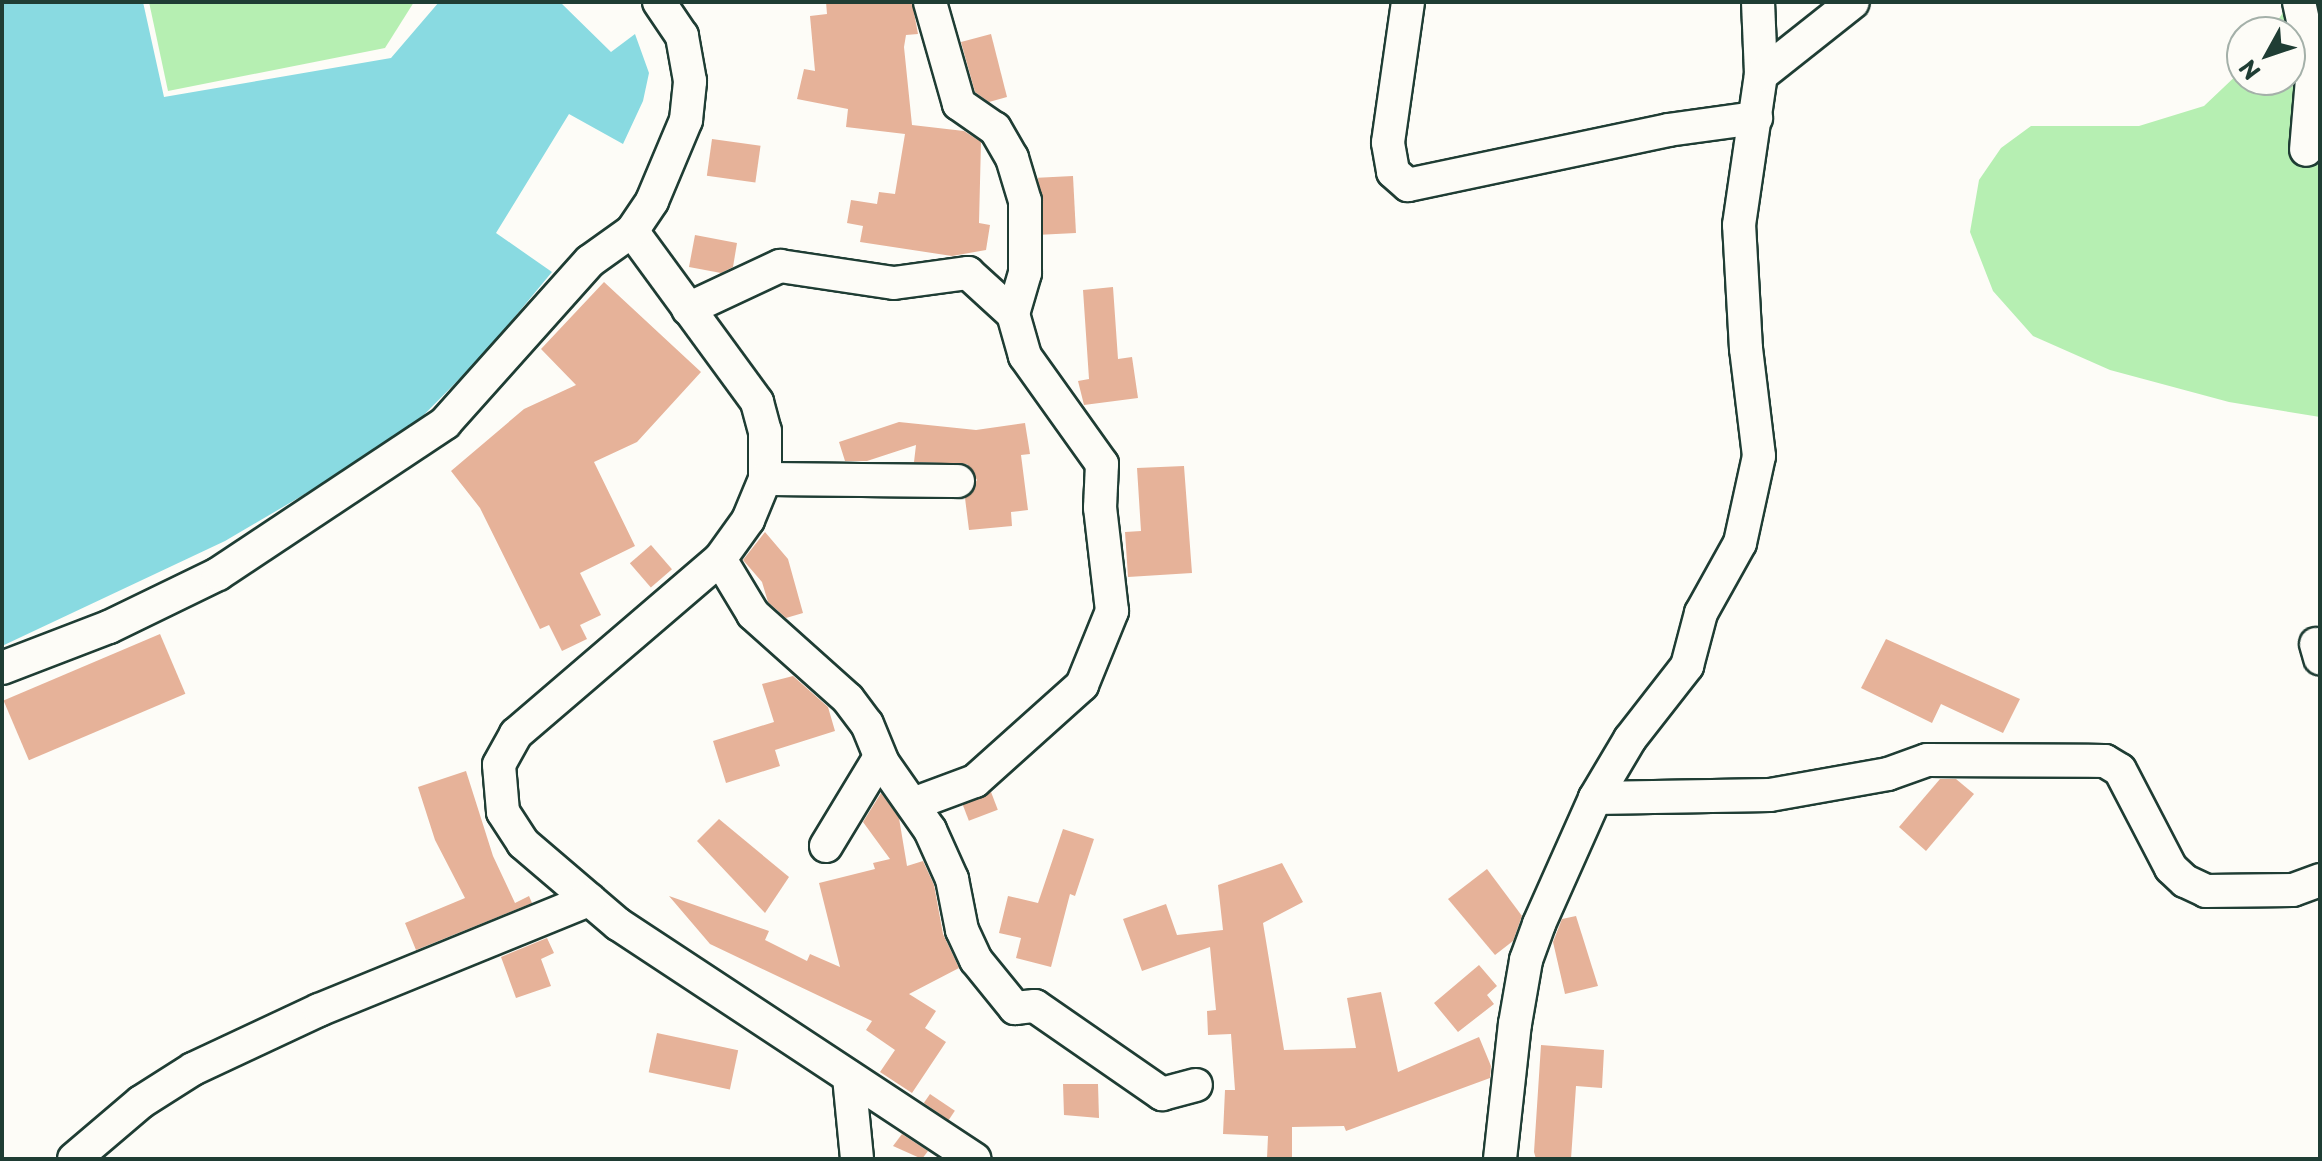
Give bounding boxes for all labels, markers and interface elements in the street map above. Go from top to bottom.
north arrow [2226,16,2306,96]
text: N [2231,53,2267,88]

